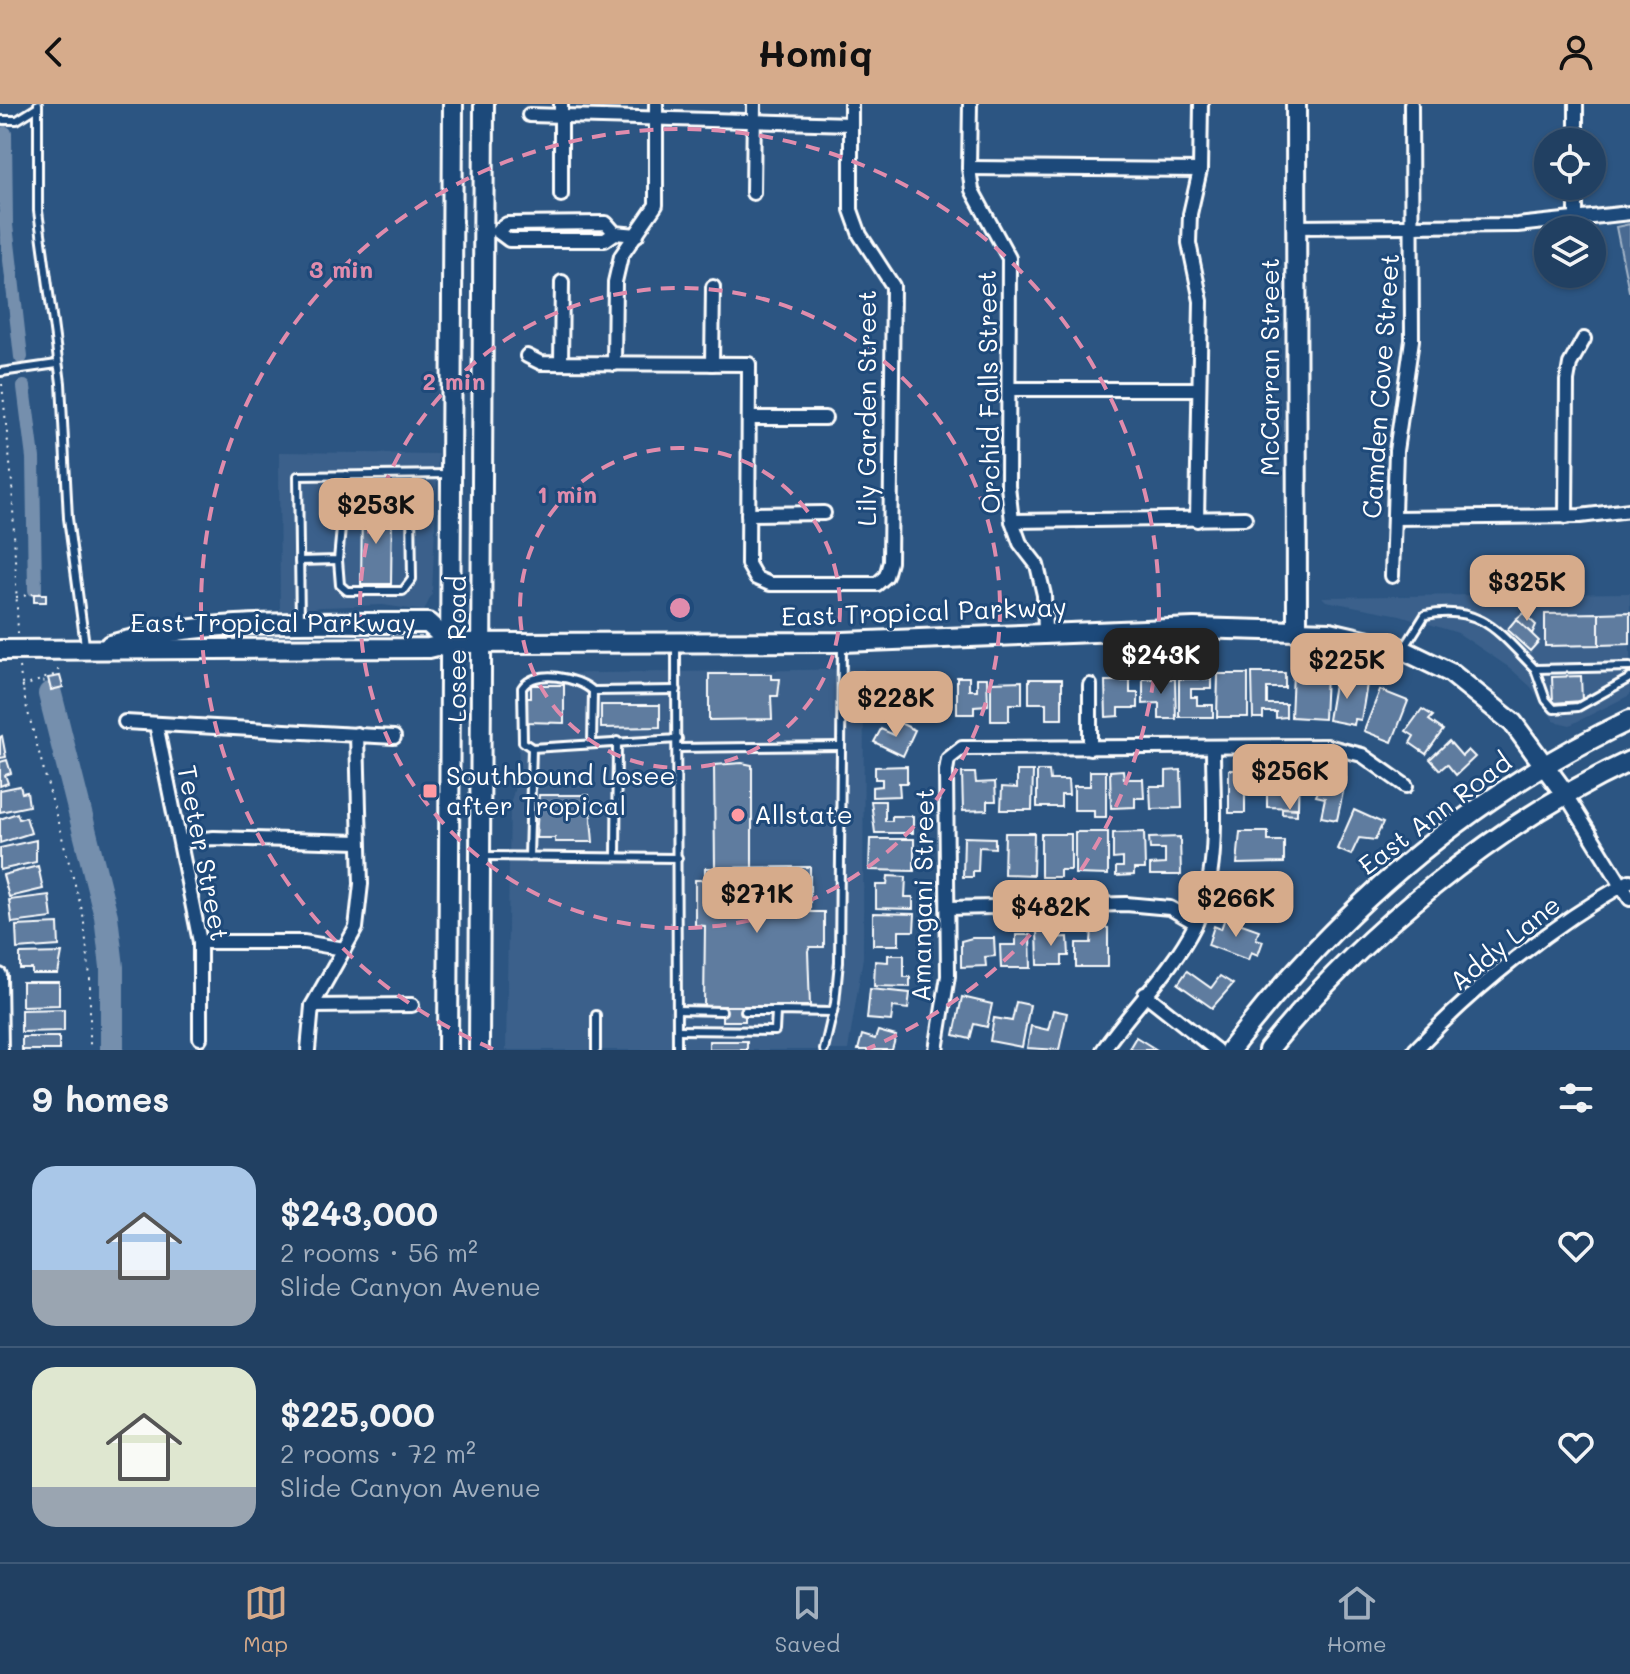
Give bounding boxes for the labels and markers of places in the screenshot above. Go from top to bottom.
pin: $253K [320,478,432,546]
pin: $325K [1471,555,1583,623]
centre of rings [666,594,694,622]
pin: $243K [1105,628,1217,696]
pin: $225K [1291,633,1403,701]
pin: $228K [840,671,952,739]
pin: $256K [1234,744,1346,812]
place label: Southbound Losee after Tropical [446,758,676,822]
marker: Southbound Losee after Tropical [421,782,439,800]
place label: Allstate [754,797,853,831]
marker: Allstate [729,806,747,824]
pin: $271K [701,867,813,935]
pin: $266K [1180,871,1292,939]
pin: $482K [995,880,1107,948]

